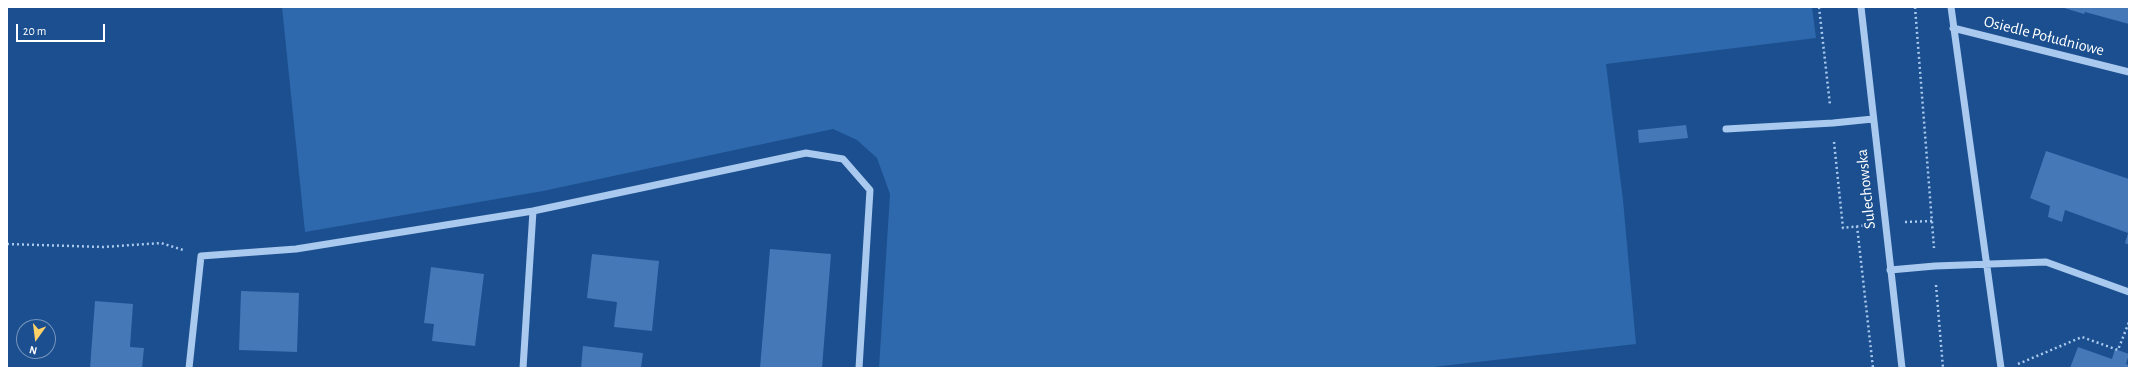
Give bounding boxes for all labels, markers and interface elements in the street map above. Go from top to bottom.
street label: Osiedle Południowe [1982,12,2106,60]
scale bar [18,16,107,42]
text: 20 m [23,25,46,37]
street label: Sulechowska [1852,148,1880,230]
north arrow [16,319,56,359]
text: N [28,344,38,356]

